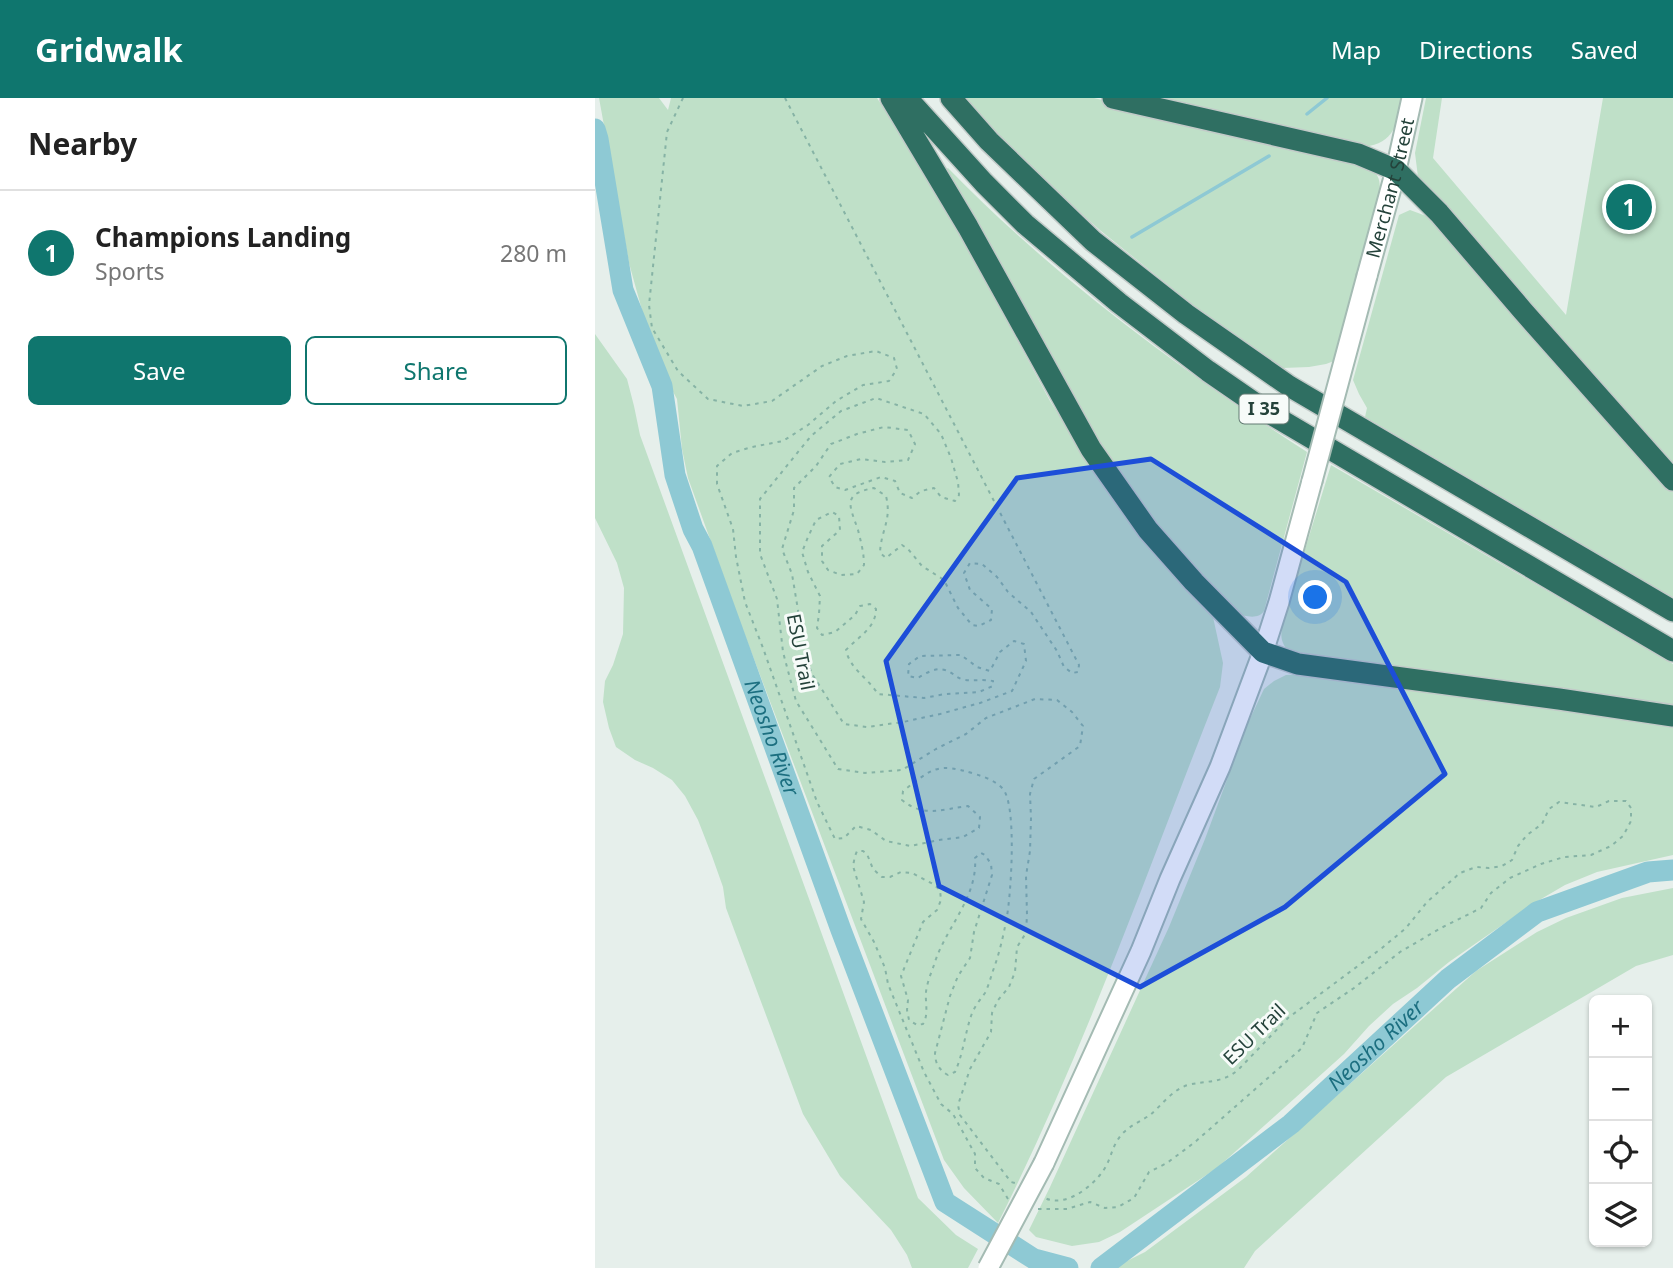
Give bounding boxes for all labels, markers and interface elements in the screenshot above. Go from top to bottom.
text: Gridwalk [35,27,183,72]
text: Map [1331,33,1381,66]
text: Directions [1419,33,1533,66]
text: Saved [1571,33,1638,66]
street label: Merchant Street [1360,115,1420,261]
text: Nearby [28,123,137,164]
pin: 1 [1606,181,1652,233]
text: Champions Landing [95,219,351,255]
text: 1 [44,237,58,269]
text: 280 m [500,237,567,269]
text: Sports [95,255,165,287]
button: Save [28,336,291,405]
button: Share [305,336,567,405]
road number: I 35 [1239,394,1289,424]
your location [1298,580,1332,614]
street label: ESU Trail [781,612,821,692]
water label: Neosho River [738,675,807,801]
water label: Neosho River [1321,992,1431,1096]
map controls [1589,995,1652,1247]
button: + [1589,995,1652,1058]
street label: ESU Trail [1217,998,1291,1070]
button: − [1589,1058,1652,1121]
button: locate [1589,1121,1652,1184]
button: layers [1589,1184,1652,1247]

